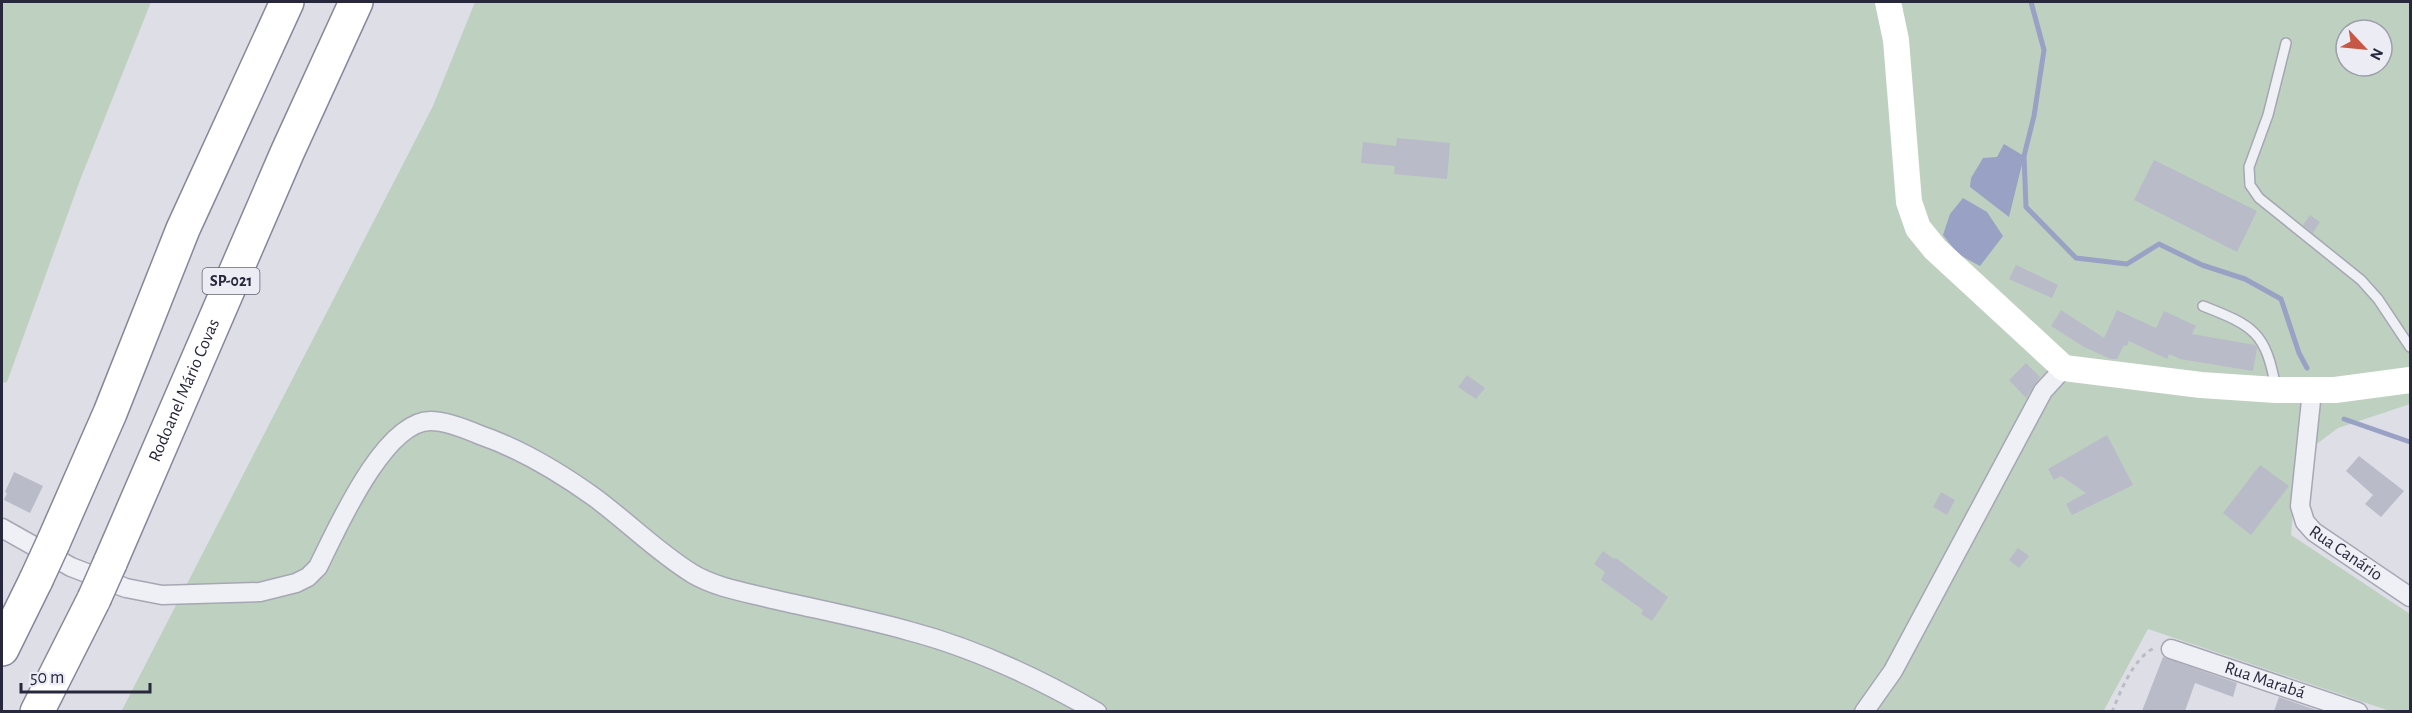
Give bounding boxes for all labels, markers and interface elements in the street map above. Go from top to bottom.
north arrow [2334,18,2394,78]
text: N [2367,46,2386,63]
road number: SP-021 [202,268,260,294]
street label: Rodoanel Mário Covas [146,316,223,465]
street label: Rua Canário [2306,522,2386,585]
scale bar [21,656,150,694]
street label: Rua Marabá [2222,659,2307,703]
text: 50 m [30,669,64,687]

